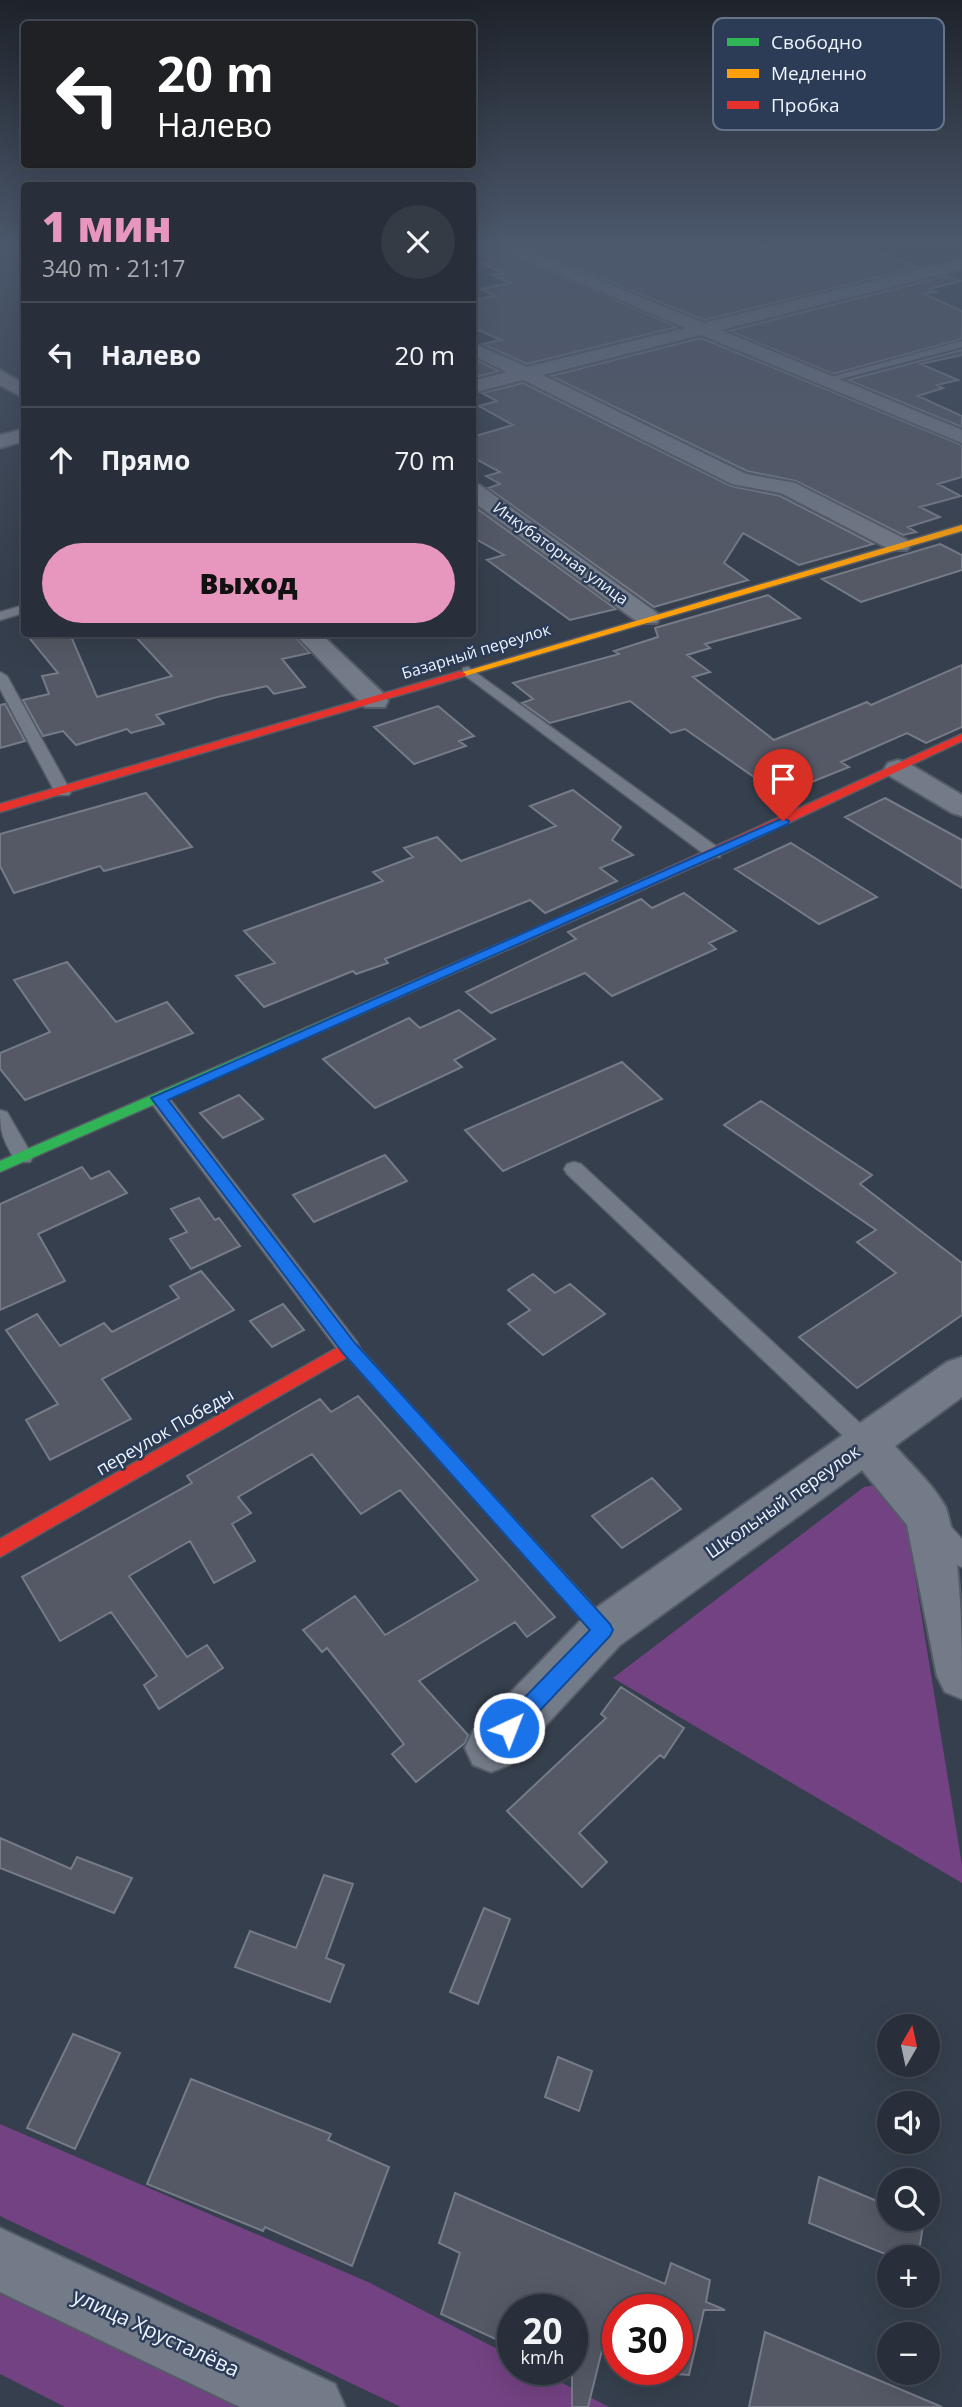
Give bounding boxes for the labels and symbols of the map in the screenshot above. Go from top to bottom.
legend [713,18,944,130]
text: Свободно [771,29,862,55]
text: Медленно [771,60,867,86]
text: Пробка [771,92,840,118]
street label: Инкубаторная улица [489,496,633,610]
street label: Базарный переулок [399,618,554,684]
pin [753,749,813,821]
street label: переулок Победы [91,1382,238,1480]
street label: Школьный переулок [701,1439,865,1563]
position arrow [472,1691,546,1765]
north arrow [877,2014,940,2077]
street label: улица Хрусталёва [69,2281,244,2383]
speed limit sign: 30 [602,2294,693,2385]

